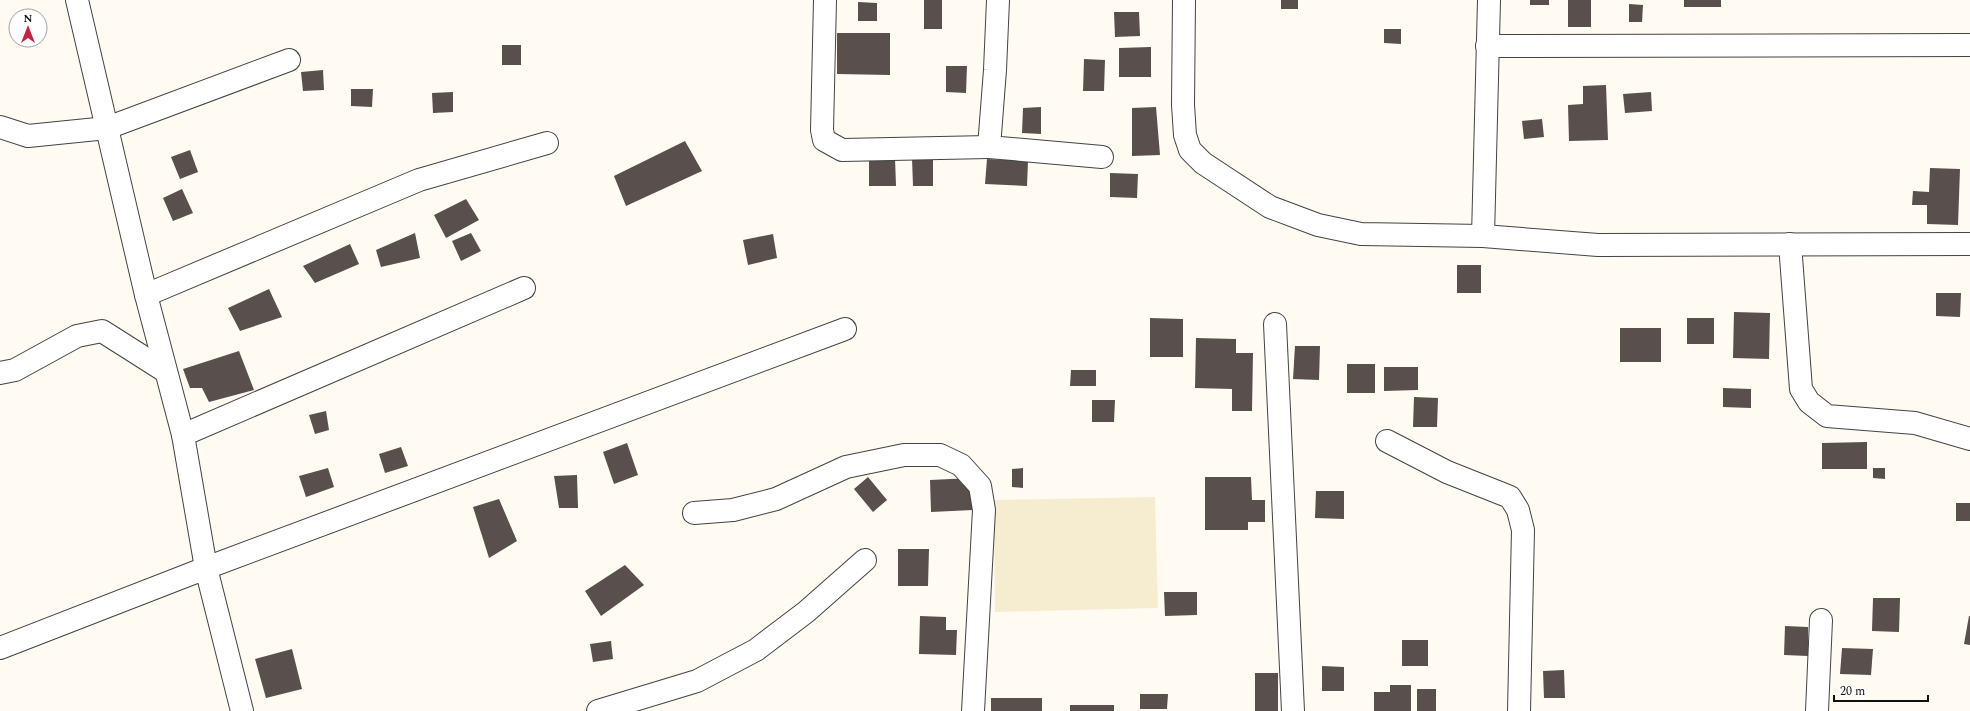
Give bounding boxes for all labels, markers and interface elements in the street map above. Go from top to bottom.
north arrow [8,8,48,48]
text: N [24,10,33,27]
scale bar [1834,677,1928,703]
text: 20 m [1840,682,1865,701]

